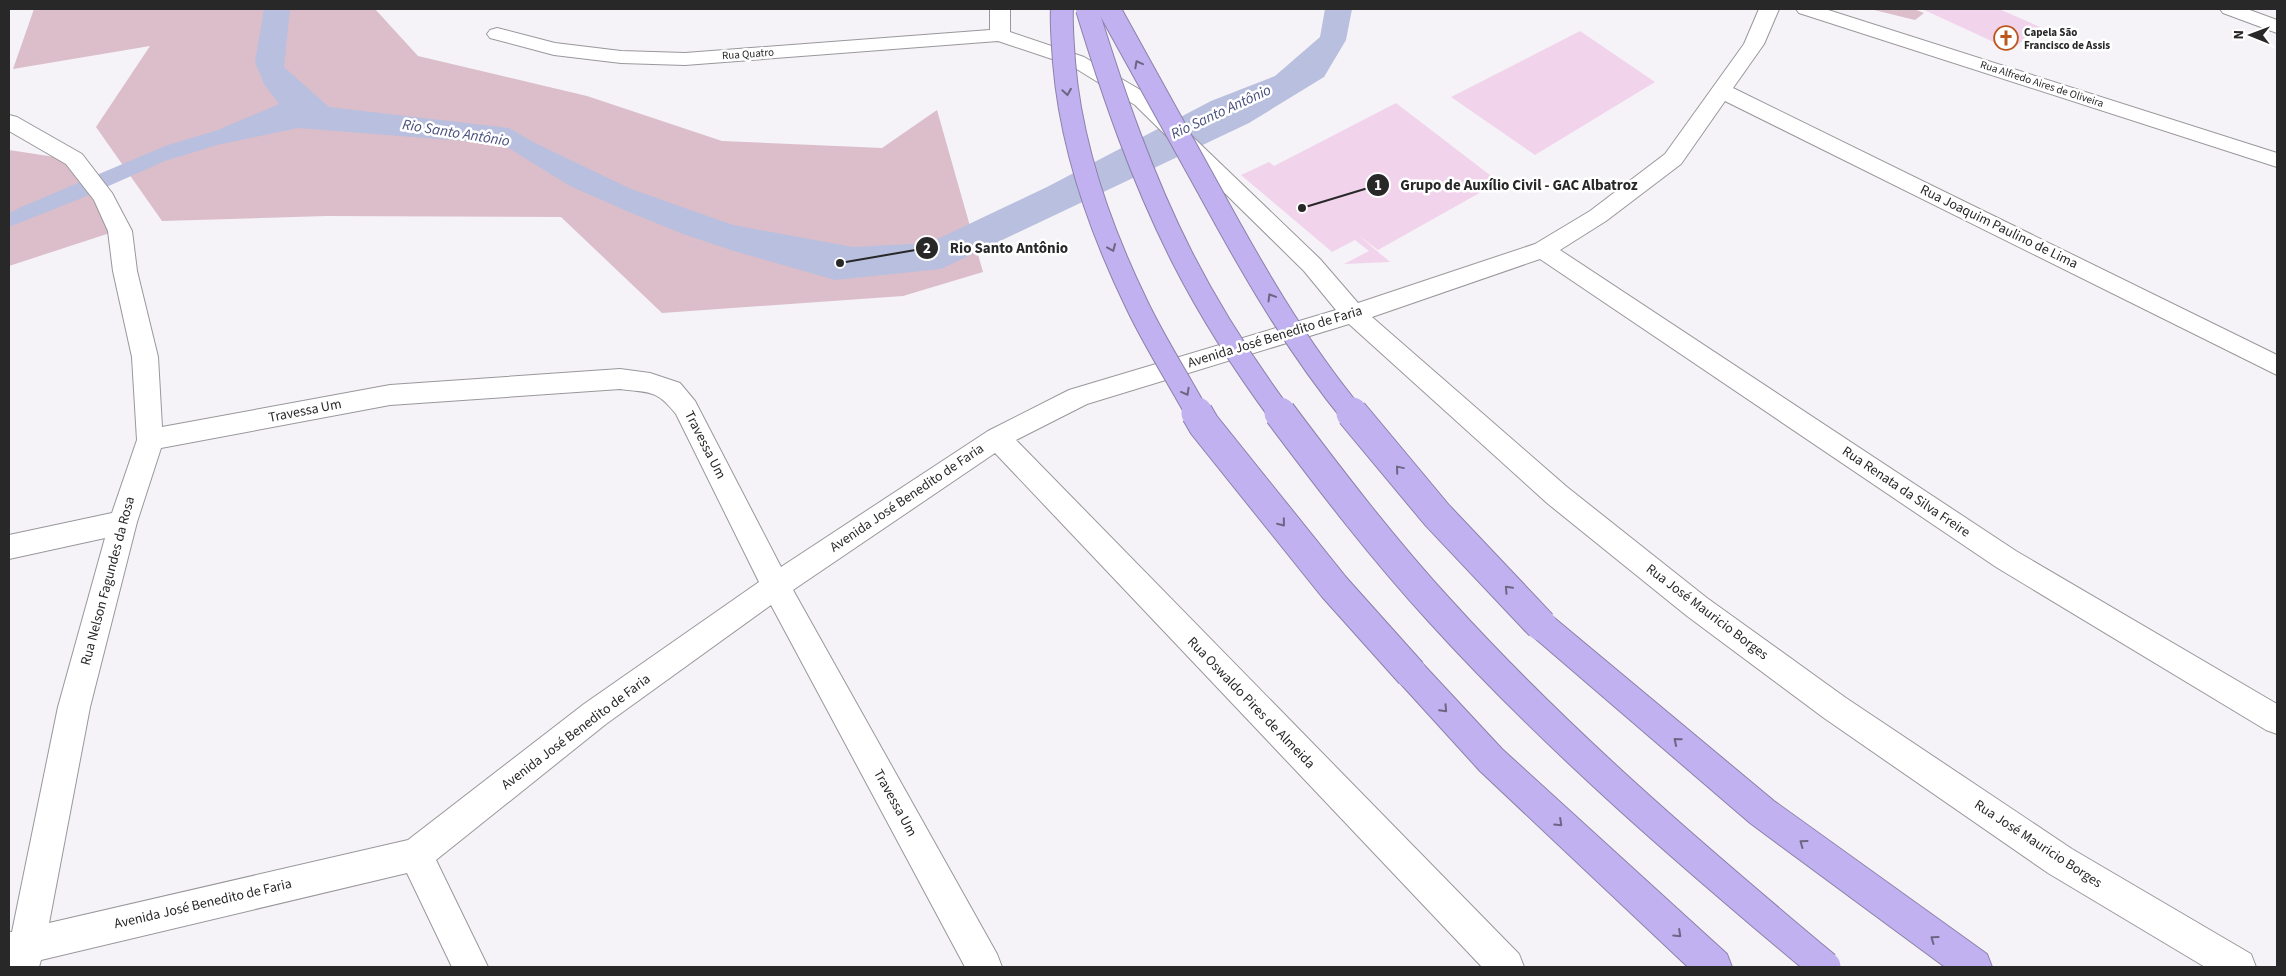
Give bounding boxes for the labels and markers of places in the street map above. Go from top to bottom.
church icon: Capela São Francisco de Assis [1993,25,2019,51]
place label: Capela São Francisco de Assis [2024,25,2110,53]
callout: Grupo de Auxílio Civil - GAC Albatroz [1365,170,1647,200]
callout: Rio Santo Antônio [915,233,1078,263]

